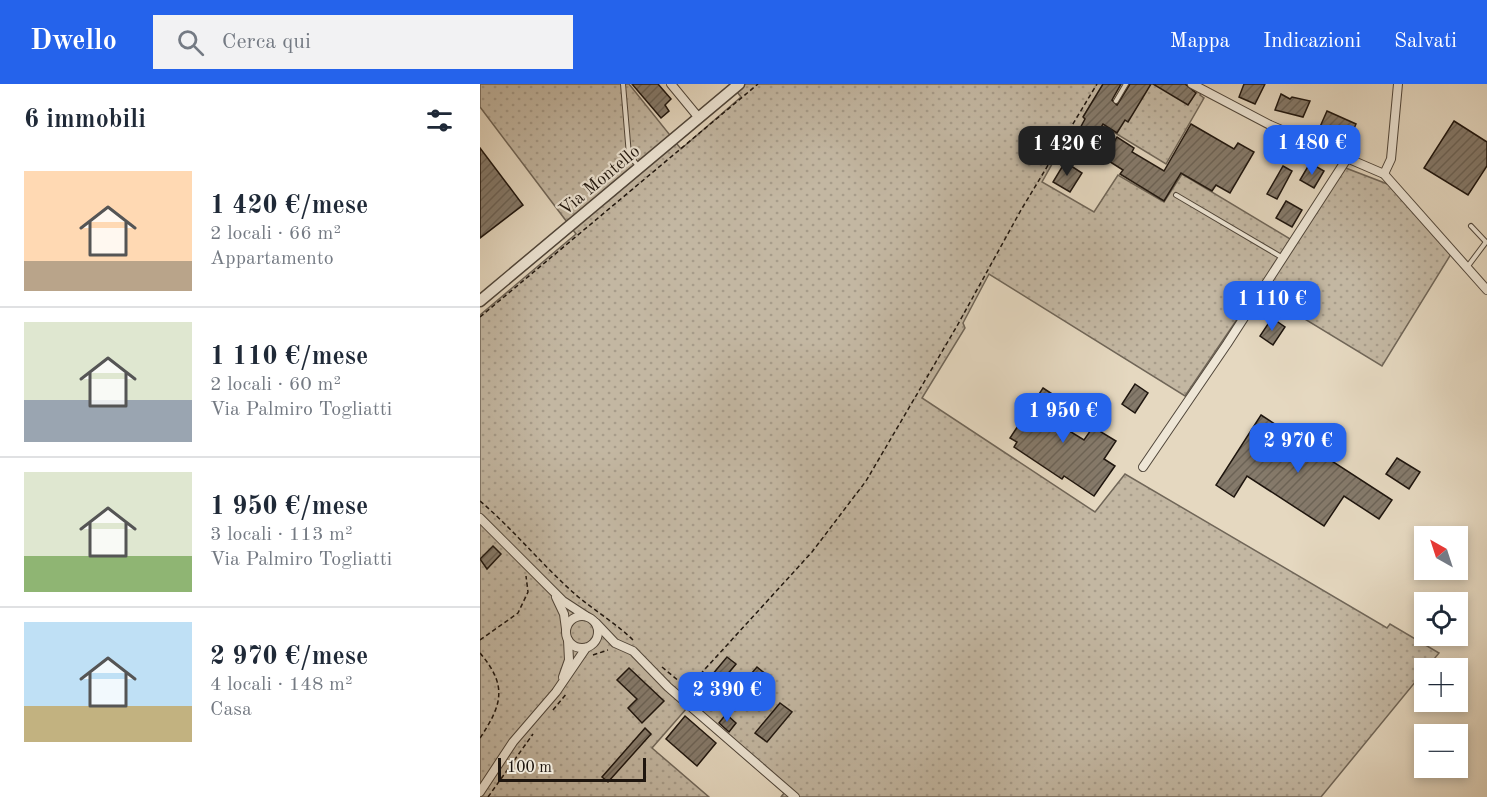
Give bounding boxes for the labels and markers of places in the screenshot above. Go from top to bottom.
pin: 1 480 € [1257,125,1367,176]
pin: 1 420 € [1012,126,1122,177]
pin: 1 110 € [1217,281,1327,332]
pin: 1 950 € [1008,393,1118,444]
pin: 2 970 € [1243,423,1353,474]
pin: 2 390 € [672,672,782,723]

